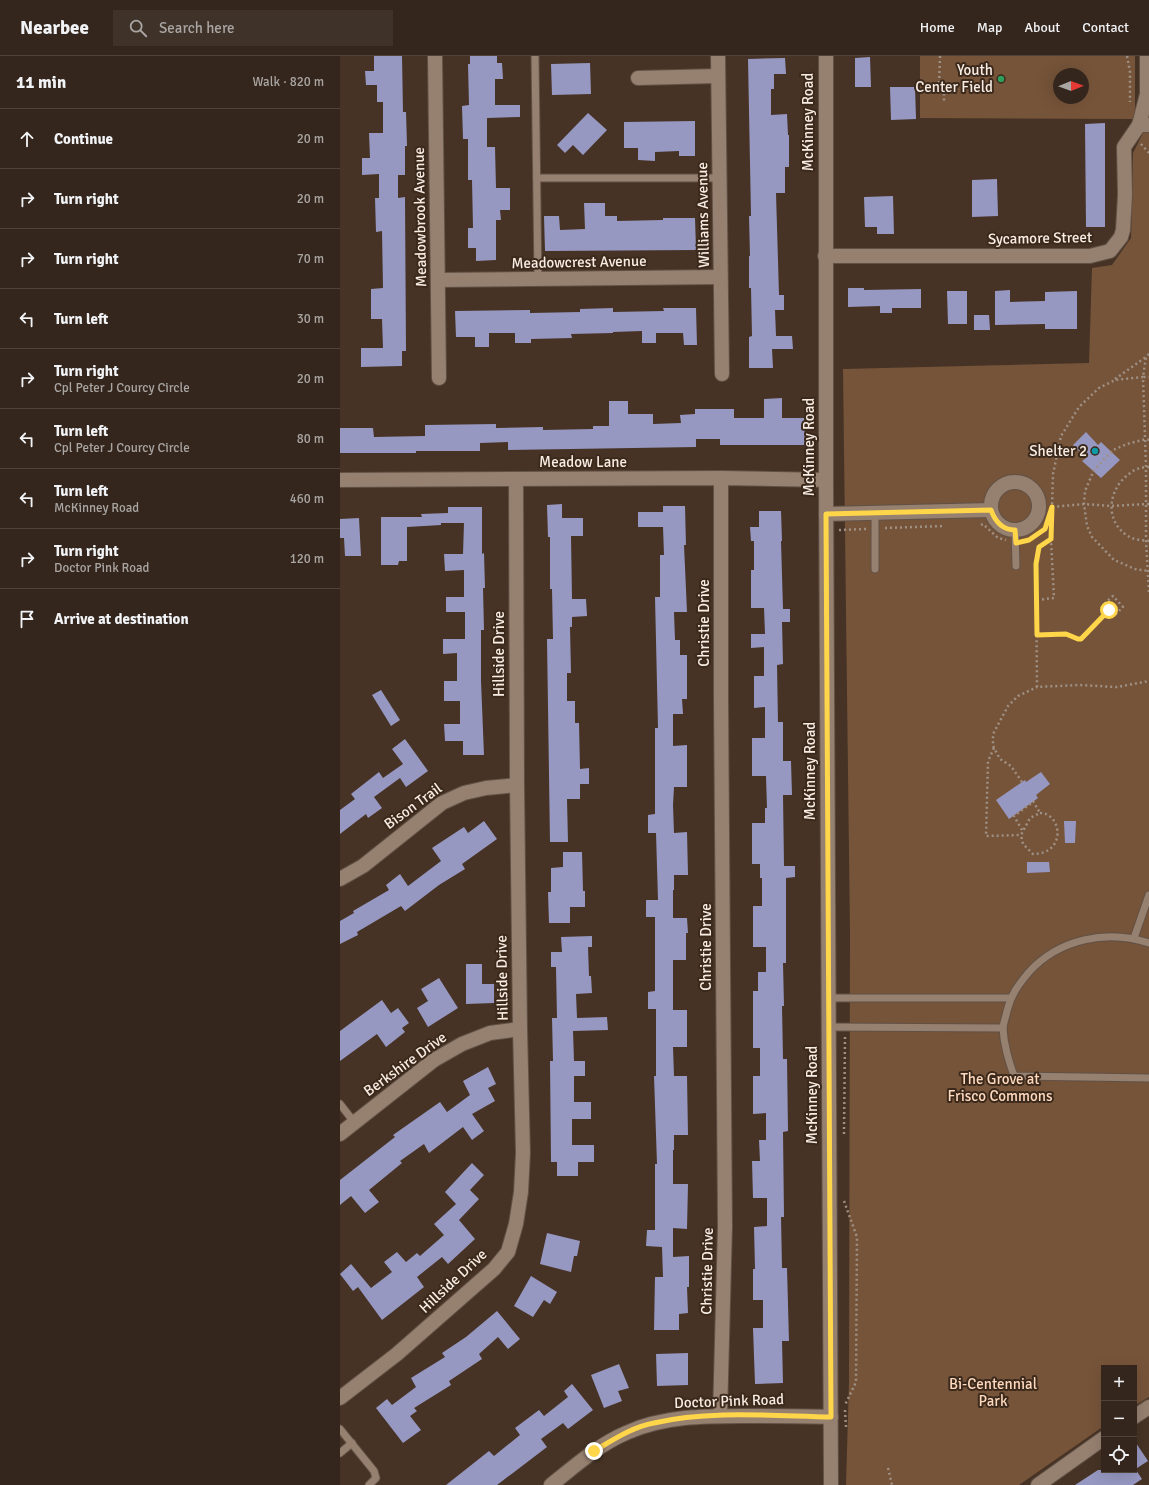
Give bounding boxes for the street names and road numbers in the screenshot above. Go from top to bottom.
street label: McKinney Road [799,73,817,171]
street label: Meadowbrook Avenue [410,147,430,287]
street label: Williams Avenue [693,162,713,268]
street label: Sycamore Street [988,228,1092,248]
street label: Meadowcrest Avenue [511,252,647,272]
street label: McKinney Road [800,398,818,496]
street label: Meadow Lane [539,453,627,471]
street label: Christie Drive [695,579,713,667]
street label: Hillside Drive [490,611,508,697]
street label: McKinney Road [801,722,819,820]
street label: Bison Trail [381,779,445,833]
street label: Christie Drive [697,903,715,991]
street label: Hillside Drive [492,935,512,1021]
street label: Berkshire Drive [360,1028,450,1100]
street label: McKinney Road [803,1046,821,1144]
street label: Christie Drive [697,1227,717,1315]
street label: Hillside Drive [415,1245,491,1317]
street label: Doctor Pink Road [674,1390,784,1412]

